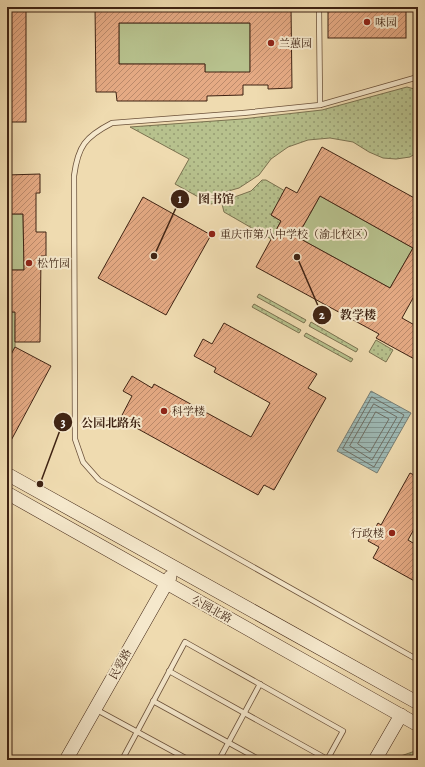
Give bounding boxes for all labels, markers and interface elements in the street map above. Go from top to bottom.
place label: 味园 [375,15,397,30]
marker: 味园 [362,17,372,27]
place label: 兰蕙园 [279,36,312,51]
marker: 兰蕙园 [266,38,276,48]
callout: 图书馆 [170,187,242,211]
text: 1 [178,191,183,207]
text: 图书馆 [198,191,234,207]
place label: 重庆市第八中学校（渝北校区） [220,227,374,242]
marker: 重庆市第八中学校（渝北校区） [207,229,217,239]
place label: 松竹园 [37,256,70,271]
marker: 松竹园 [24,258,34,268]
callout: 教学楼 [312,303,384,327]
text: 2 [319,307,325,323]
text: 教学楼 [340,307,376,323]
place label: 科学楼 [172,404,205,419]
marker: 科学楼 [159,406,169,416]
callout: 公园北路东 [53,410,149,434]
text: 3 [60,415,66,431]
text: 公园北路东 [81,415,141,431]
place label: 行政楼 [351,526,384,541]
marker: 行政楼 [387,528,397,538]
street label: 公园北路 [189,592,235,627]
street label: 民爱路 [106,646,135,682]

